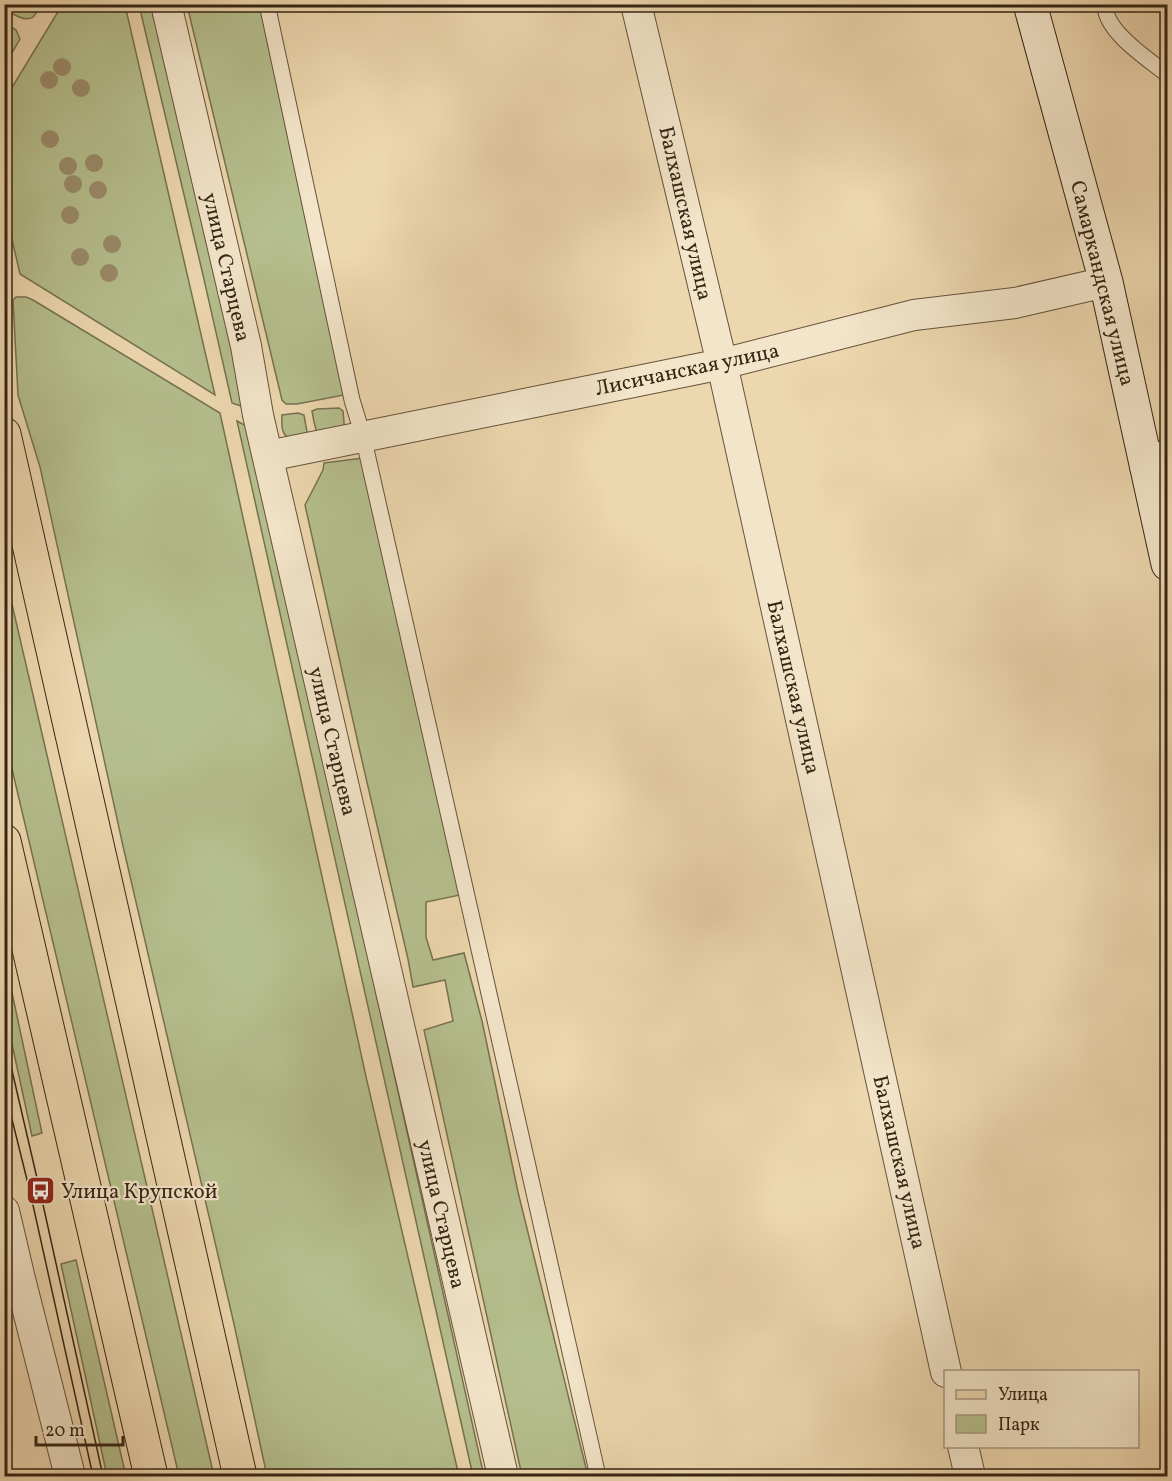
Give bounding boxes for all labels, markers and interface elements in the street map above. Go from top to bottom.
street label: Балхашская улица [650,123,719,303]
street label: Самаркандская улица [1062,178,1141,389]
street label: улица Старцева [194,190,257,345]
street label: Лисичанская улица [592,337,782,404]
street label: Балхашская улица [758,597,827,777]
street label: улица Старцева [300,664,363,819]
street label: Балхашская улица [864,1072,933,1252]
street label: улица Старцева [409,1137,472,1292]
bus stop icon: Улица Крупской [24,1175,56,1207]
place label: Улица Крупской [61,1178,218,1207]
legend [944,1370,1139,1448]
text: Улица [998,1383,1048,1408]
scale bar [36,1409,123,1447]
text: Парк [998,1413,1040,1438]
text: 20 m [45,1419,85,1444]

